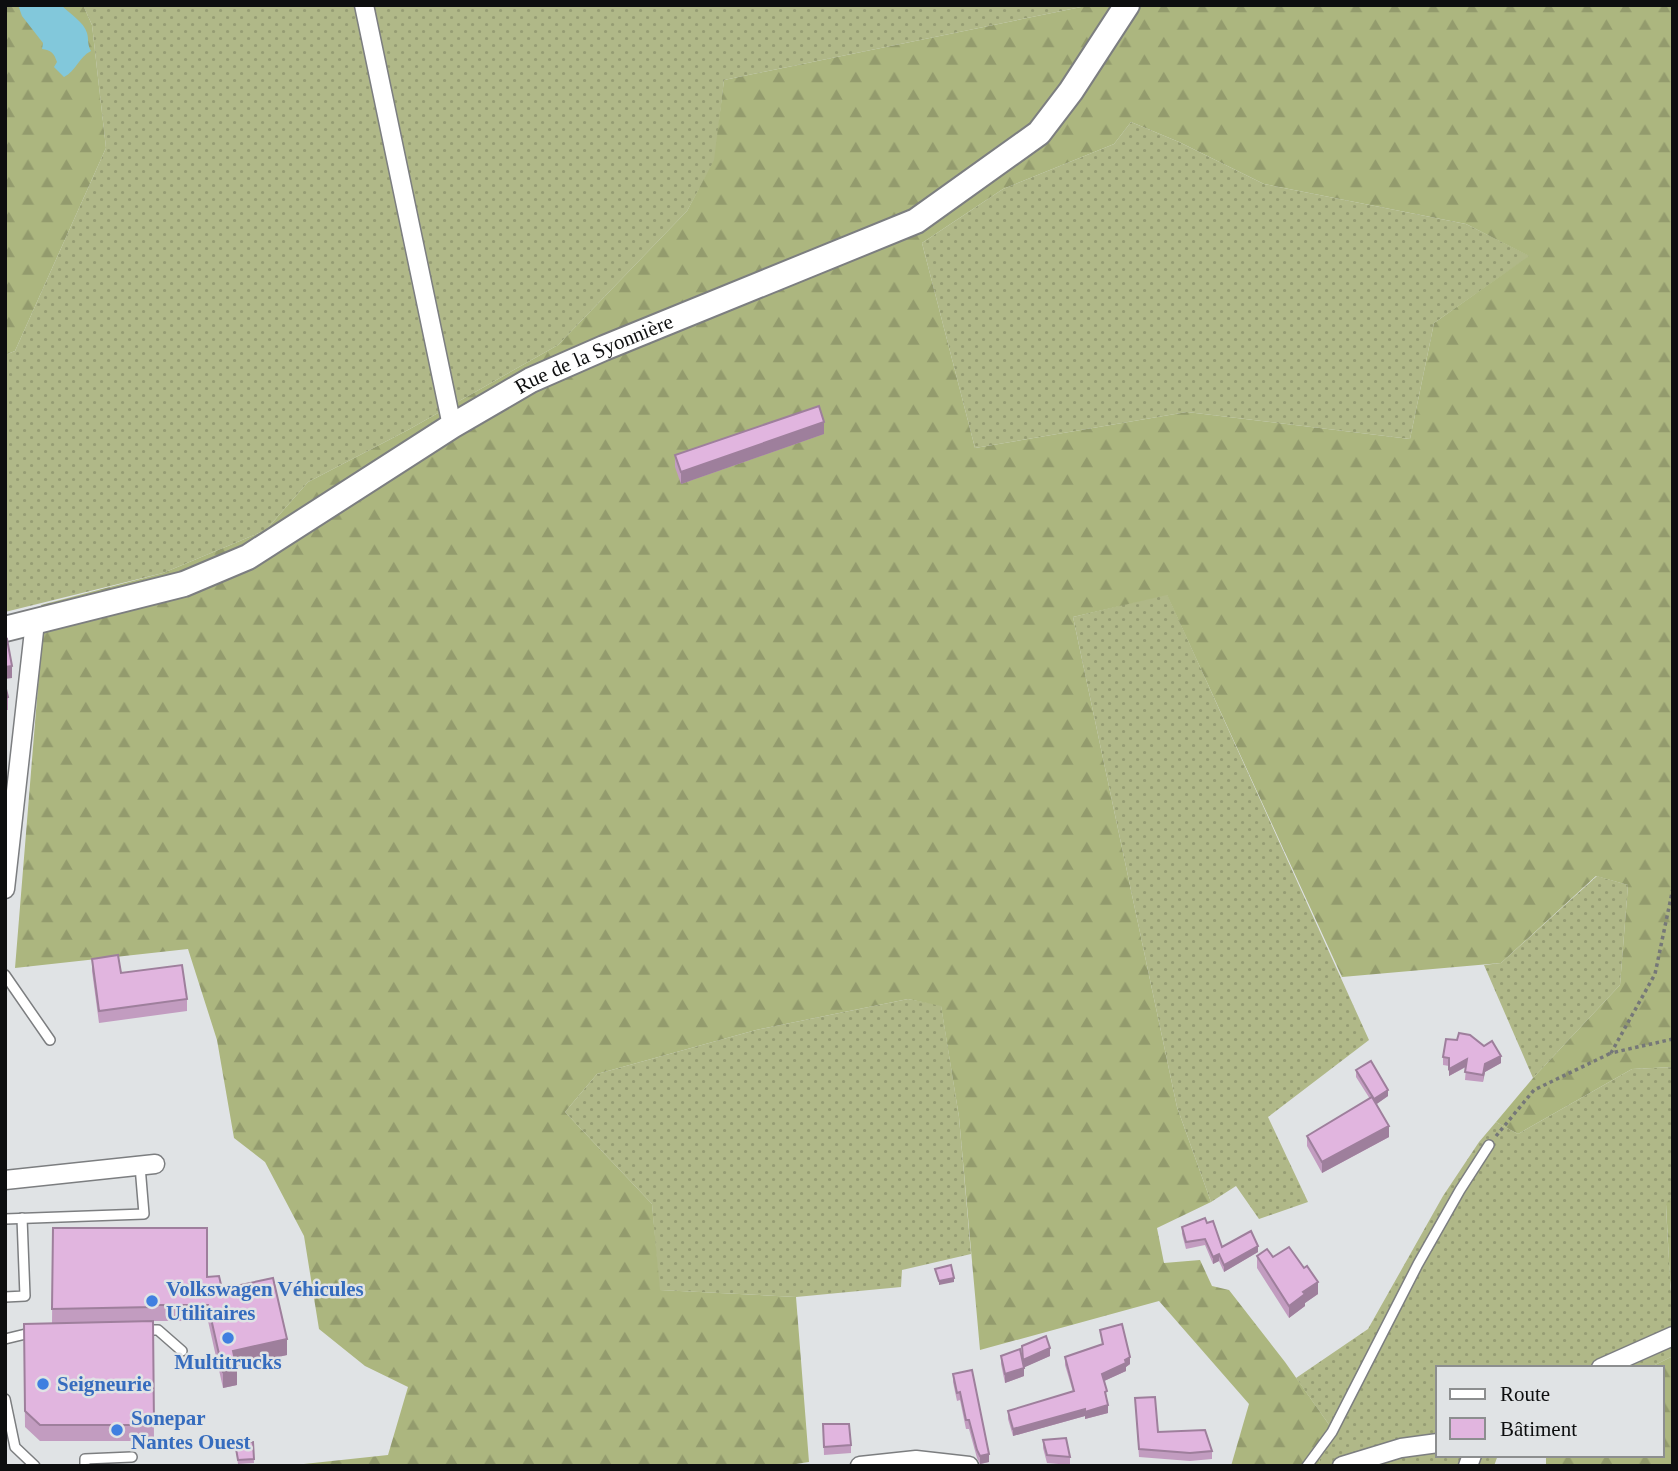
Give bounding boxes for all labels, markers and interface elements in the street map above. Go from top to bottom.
street label: Rue de la Syonnière [510,309,676,399]
place label: Volkswagen Véhicules Utilitaires [166,1277,364,1325]
marker: Volkswagen Véhicules Utilitaires [144,1293,160,1309]
marker: Multitrucks [220,1330,236,1346]
place label: Multitrucks [174,1350,282,1374]
legend [1436,1366,1664,1457]
place label: Seigneurie [57,1372,152,1396]
marker: Seigneurie [35,1376,51,1392]
text: Route [1500,1382,1550,1406]
place label: Sonepar Nantes Ouest [131,1406,251,1454]
text: Bâtiment [1500,1417,1577,1441]
marker: Sonepar Nantes Ouest [109,1422,125,1438]

